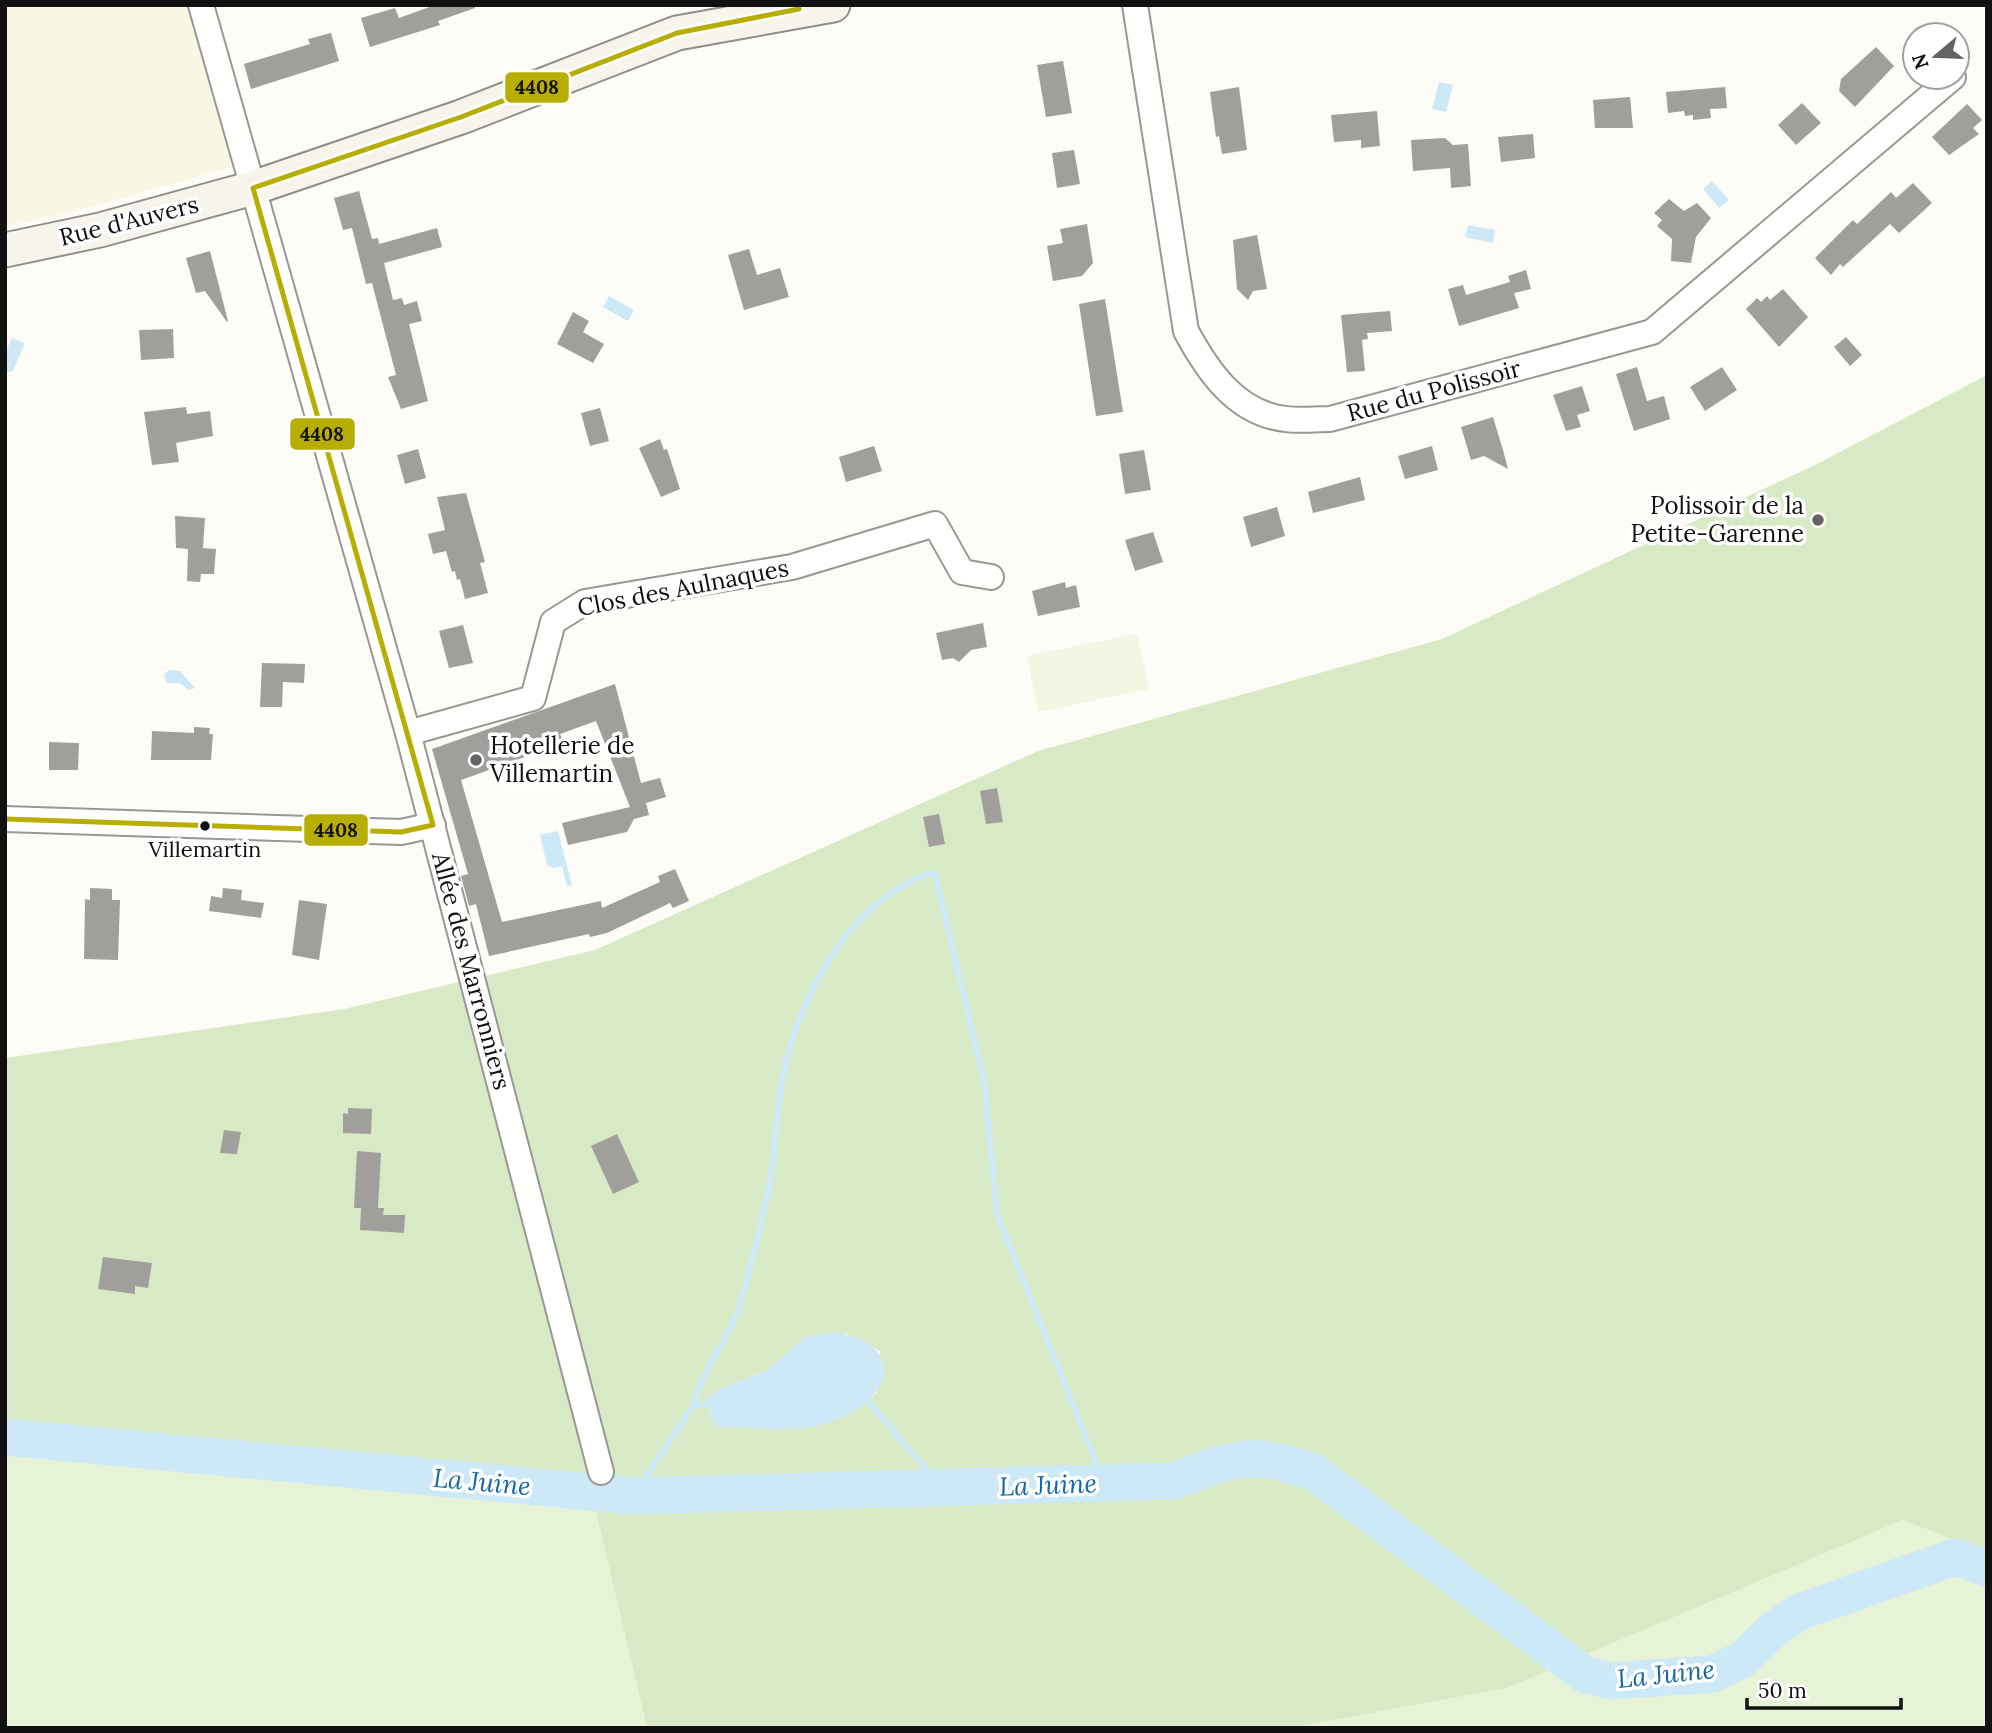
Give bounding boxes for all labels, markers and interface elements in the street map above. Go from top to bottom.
north arrow [1901,21,1971,91]
text: N [1906,50,1934,72]
line badge: 4408 [504,71,570,104]
text: 4408 [515,75,559,99]
street label: Rue d'Auvers [56,188,202,253]
street label: Rue du Polissoir [1344,352,1525,429]
line badge: 4408 [289,417,356,451]
text: 4408 [300,422,344,446]
place label: Polissoir de la Petite-Garenne [1630,490,1804,549]
marker: Polissoir de la Petite-Garenne [1810,512,1826,528]
street label: Clos des Aulnaques [575,552,791,623]
place label: Hotellerie de Villemartin [489,730,634,789]
marker: Hotellerie de Villemartin [468,752,484,768]
line badge: 4408 [303,813,369,847]
text: 4408 [314,818,358,842]
marker: Villemartin [198,819,212,833]
place label: Villemartin [148,835,261,863]
street label: Allée des Marronniers [425,848,518,1093]
water label: La Juine [432,1461,532,1502]
water label: La Juine [998,1466,1097,1503]
water label: La Juine [1616,1652,1716,1695]
scale bar [1747,1666,1901,1710]
text: 50 m [1758,1677,1807,1704]

